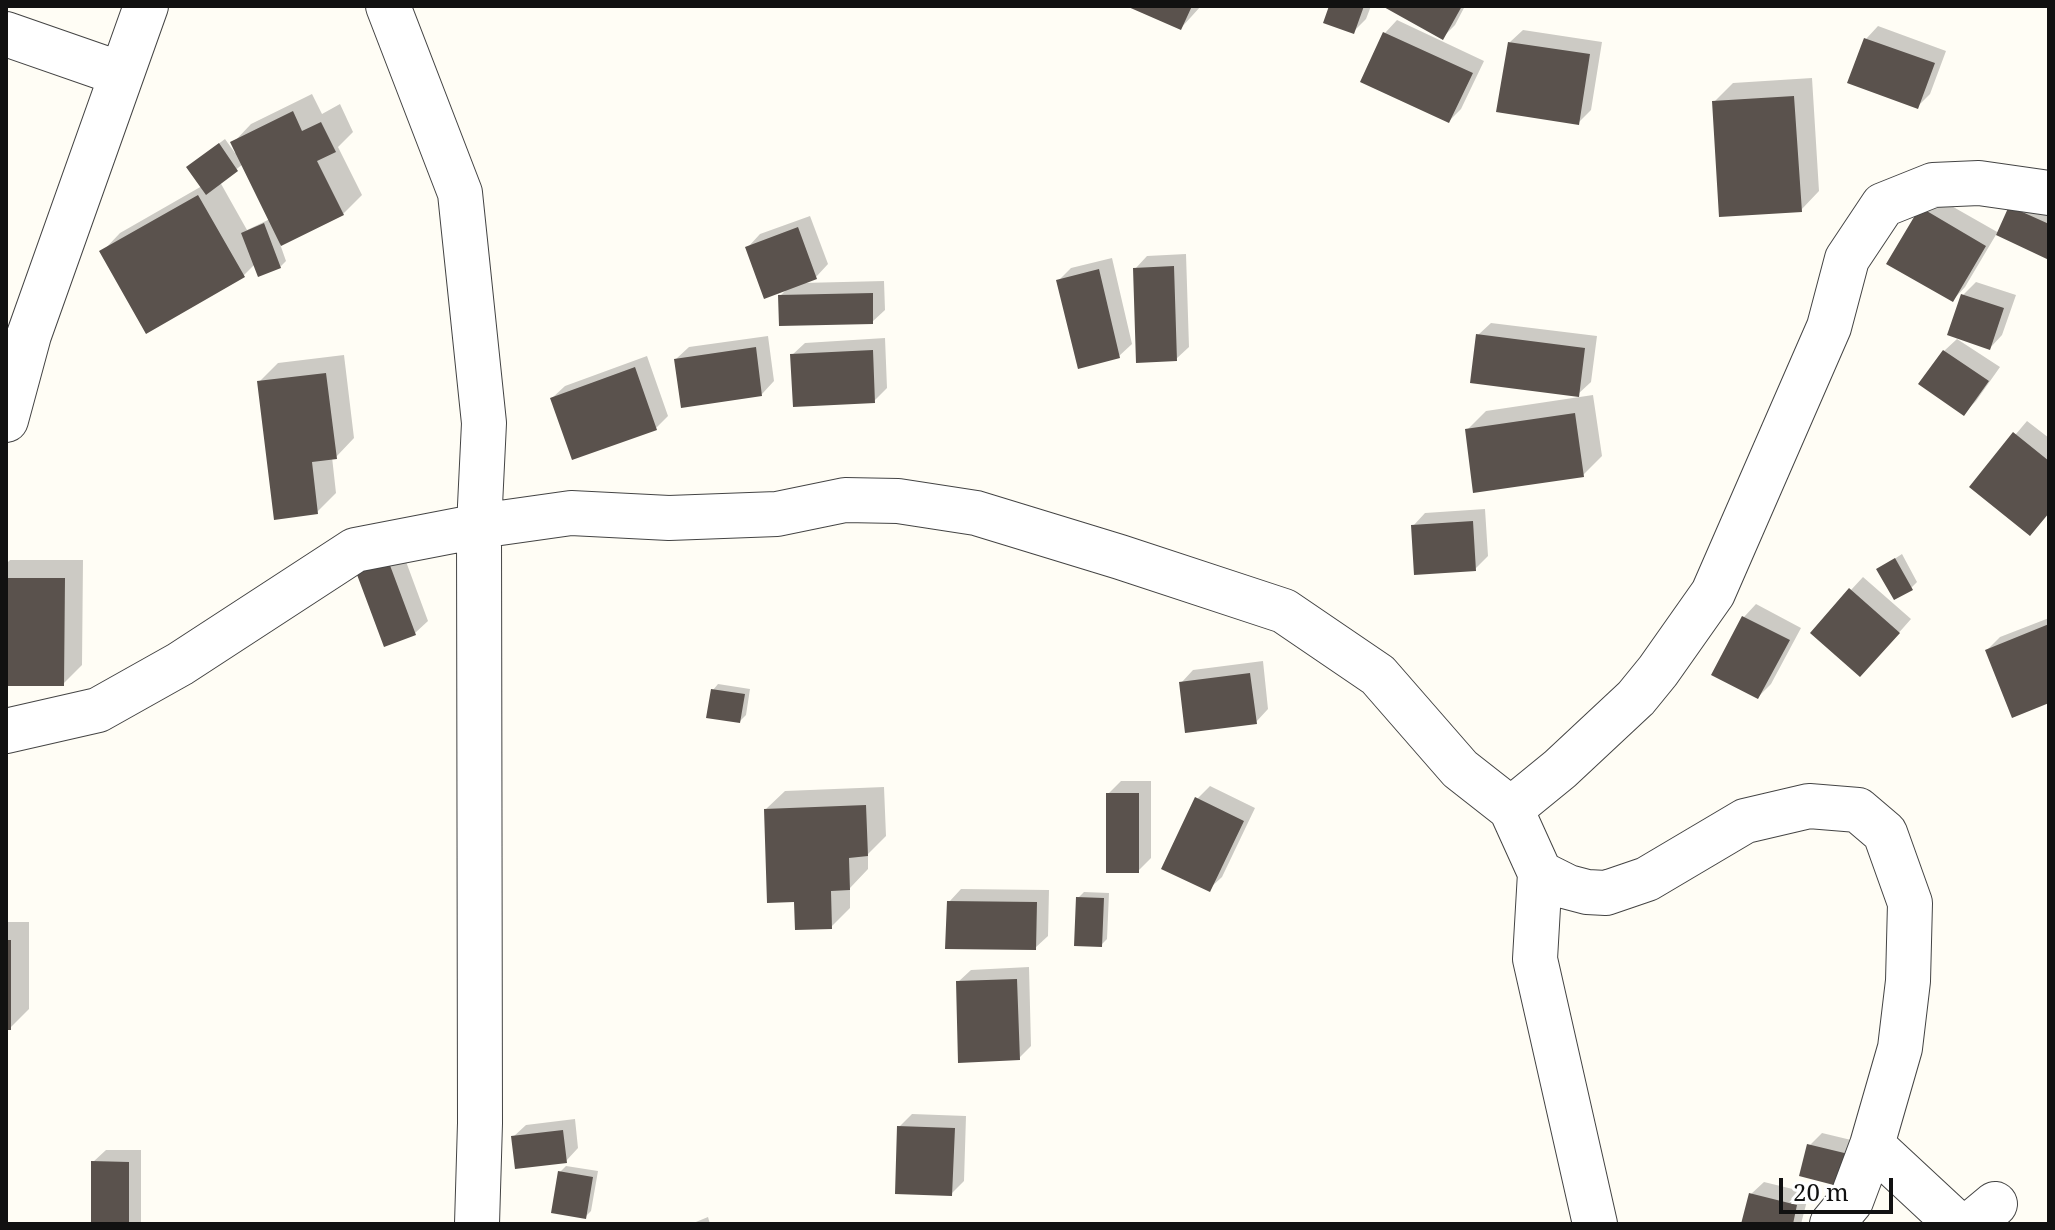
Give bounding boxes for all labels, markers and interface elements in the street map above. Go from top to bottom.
scale bar [1783,1162,1897,1212]
text: 20 m [1793,1175,1849,1208]

